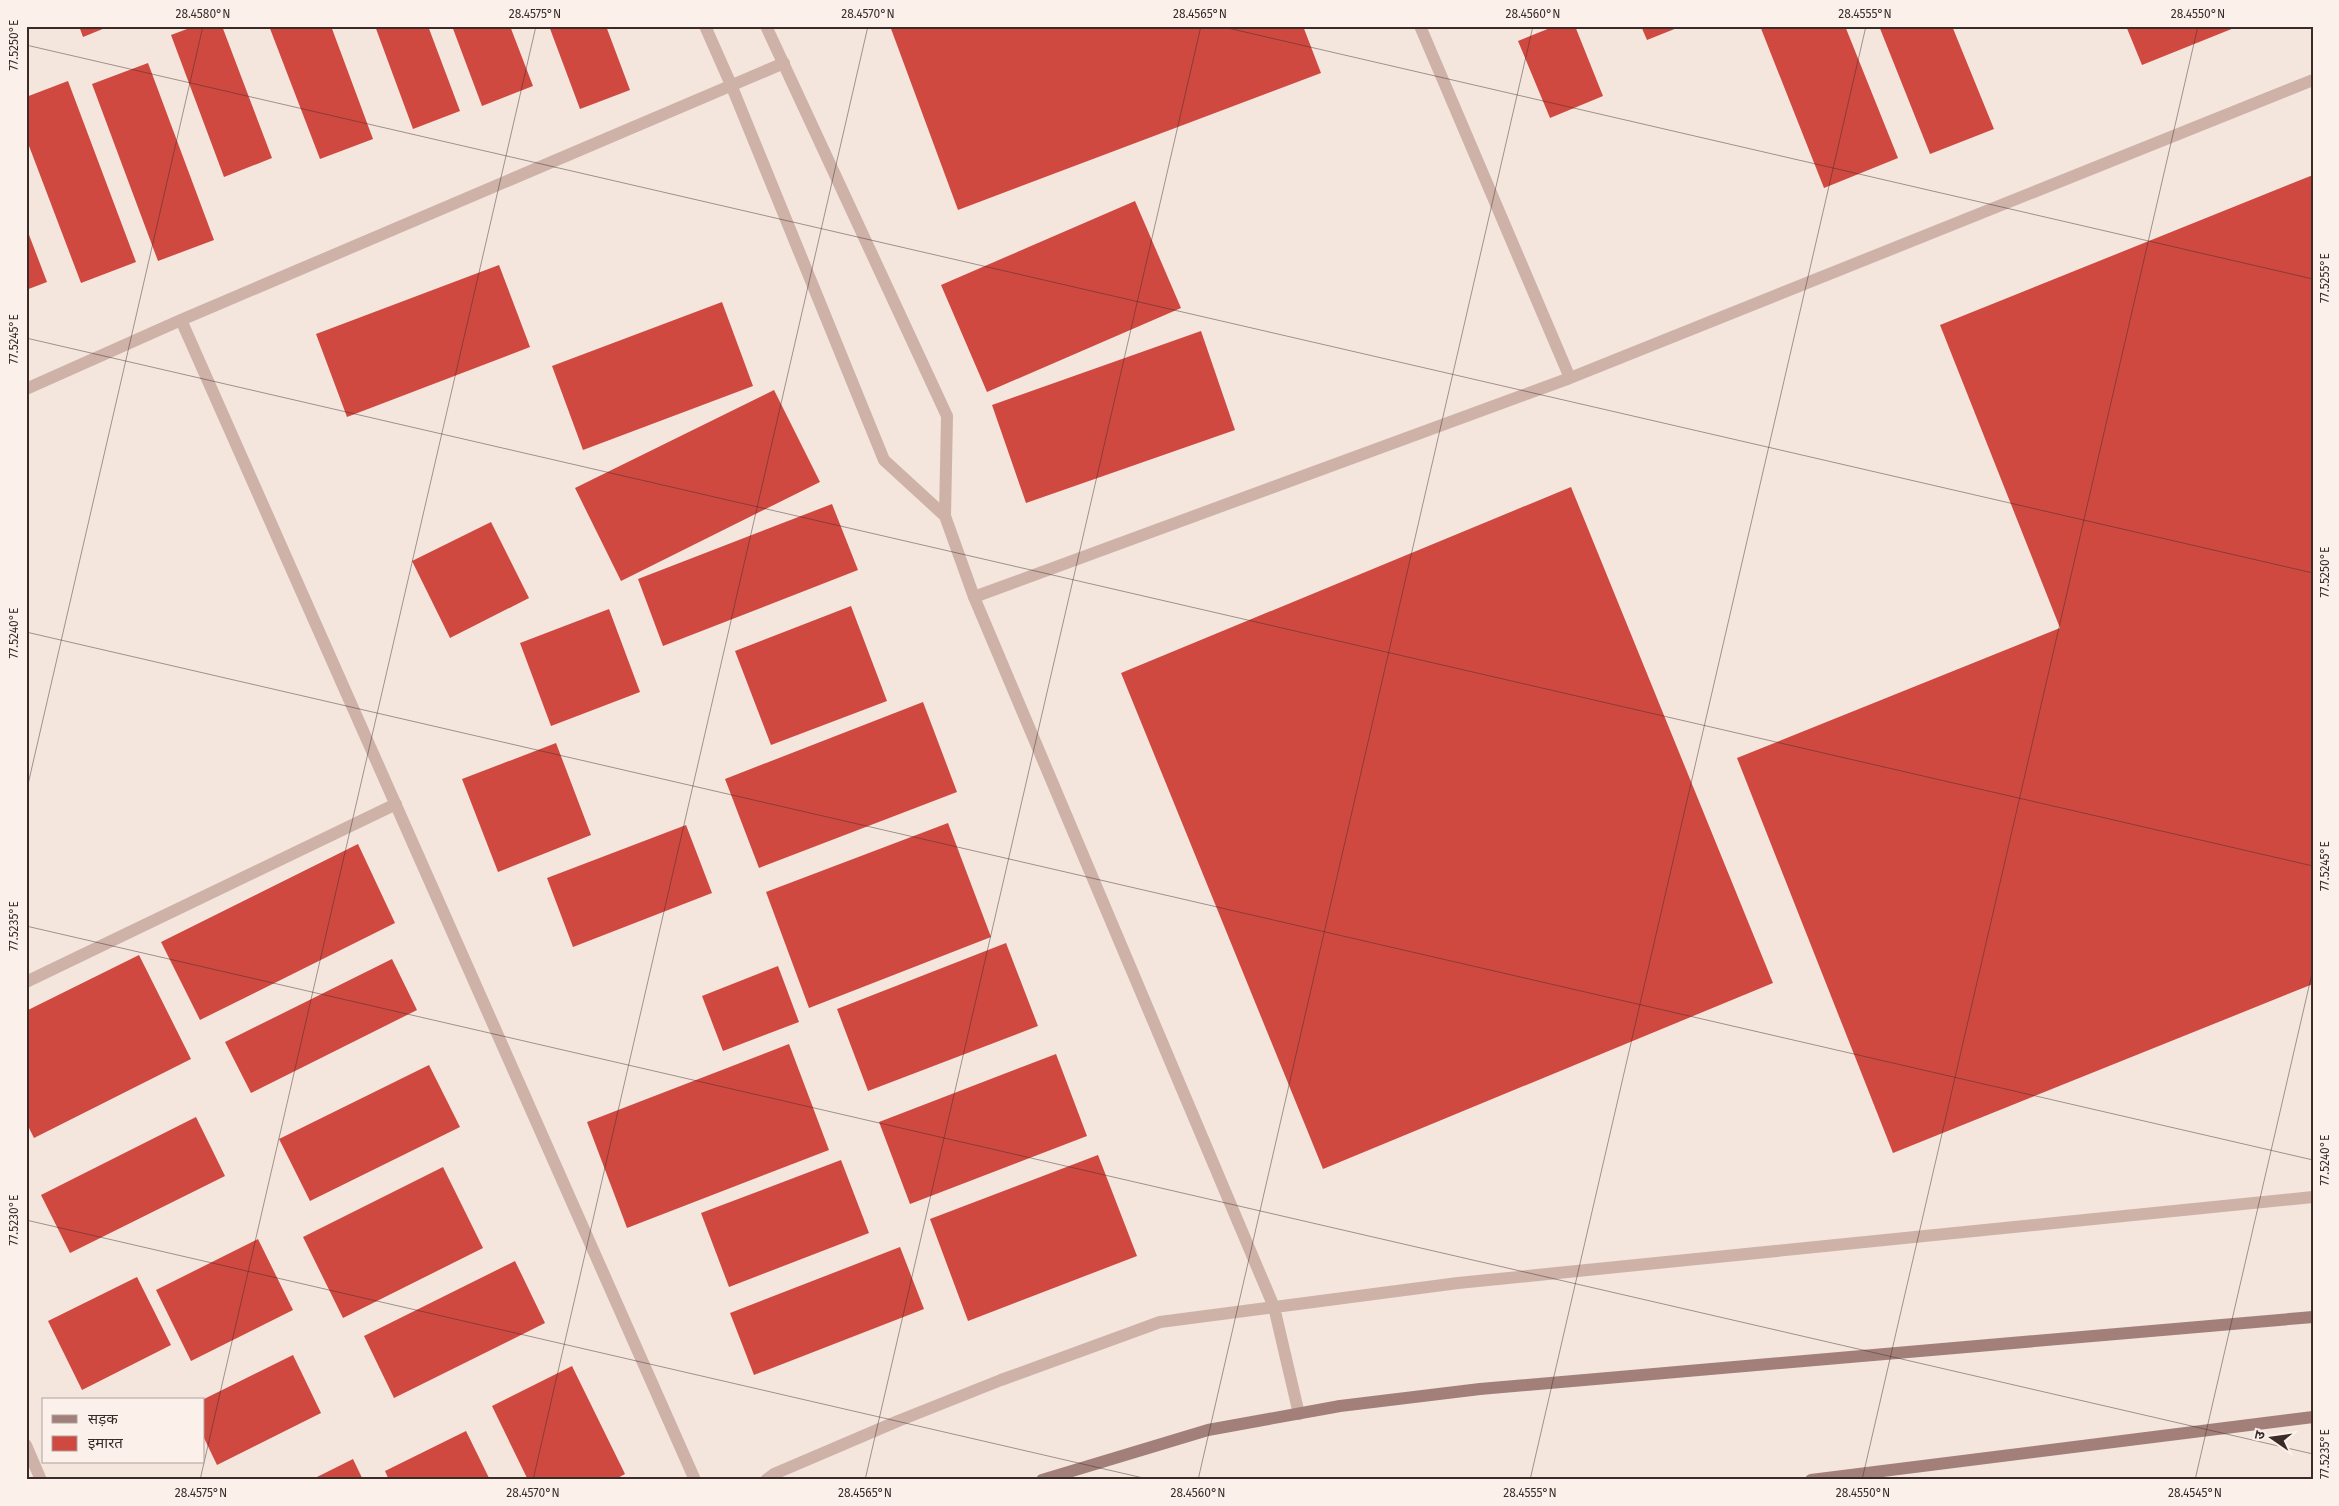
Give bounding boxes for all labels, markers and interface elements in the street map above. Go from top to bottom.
text: 28.4580°N [175,7,231,21]
text: 28.4575°N [509,7,561,21]
text: 28.4570°N [841,7,895,21]
text: 28.4565°N [1173,7,1227,21]
text: 28.4560°N [1506,7,1560,21]
text: 28.4555°N [1838,7,1892,21]
text: 28.4550°N [2171,7,2225,21]
text: 77.5250°E [7,20,21,70]
text: 77.5255°E [2318,253,2332,303]
text: 77.5245°E [7,314,21,364]
text: 77.5250°E [2318,547,2332,597]
text: 77.5240°E [7,608,21,658]
text: 77.5245°E [2318,841,2332,891]
text: 77.5235°E [7,901,21,951]
text: 77.5240°E [2318,1135,2332,1185]
text: 77.5230°E [7,1195,21,1245]
legend [42,1398,205,1464]
text: सड़क [88,1410,118,1428]
north arrow [2246,1414,2296,1464]
text: उ [2251,1429,2269,1441]
text: 77.5235°E [2318,1429,2332,1479]
text: इमारत [88,1434,123,1452]
text: 28.4575°N [175,1486,227,1500]
text: 28.4570°N [506,1486,560,1500]
text: 28.4565°N [838,1486,892,1500]
text: 28.4560°N [1171,1486,1225,1500]
text: 28.4555°N [1503,1486,1557,1500]
text: 28.4550°N [1836,1486,1890,1500]
text: 28.4545°N [2168,1486,2222,1500]

